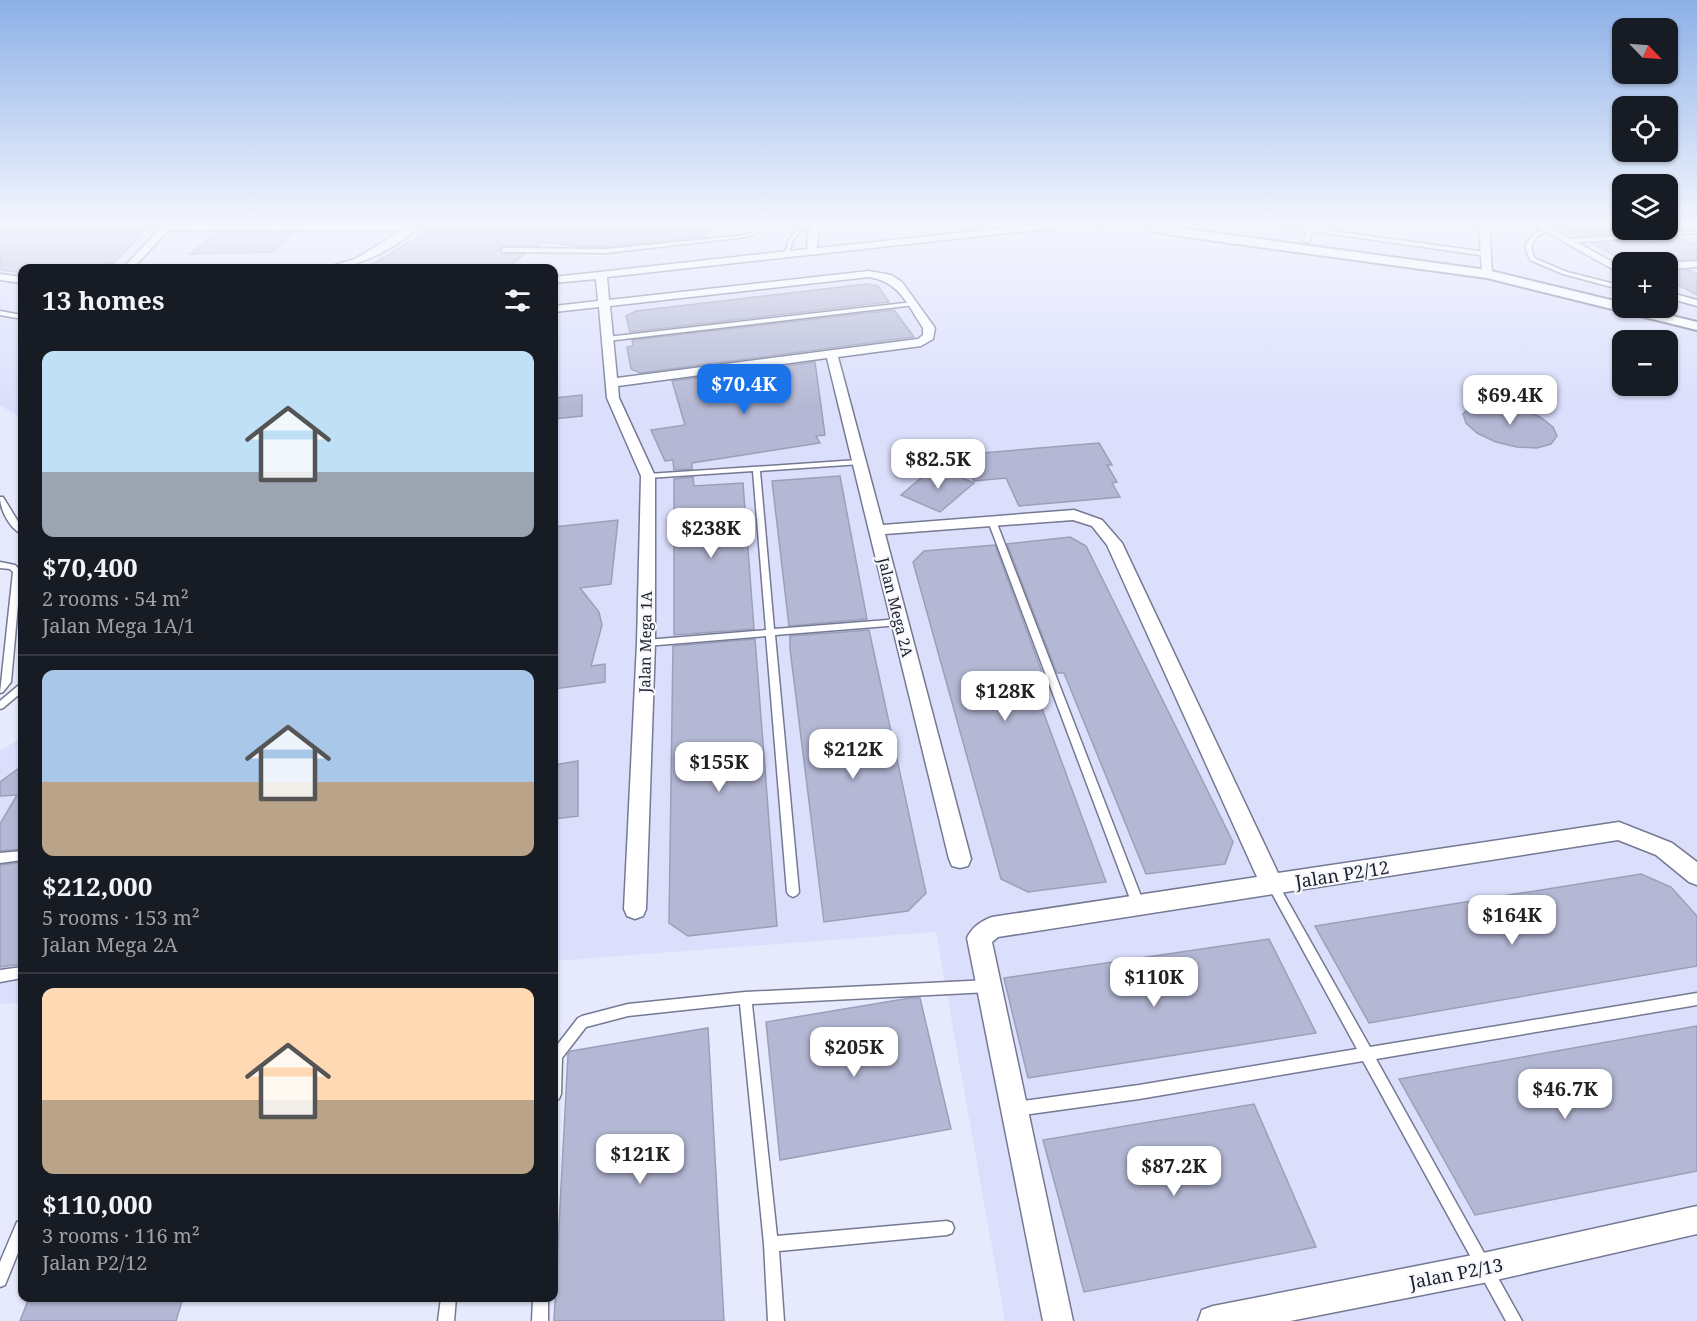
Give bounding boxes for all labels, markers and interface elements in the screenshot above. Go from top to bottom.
north arrow [1612,18,1678,84]
map controls [1612,18,1678,396]
button: locate [1612,96,1678,162]
button: layers [1612,174,1678,240]
button: + [1612,252,1678,318]
text: 13 homes [42,282,164,318]
icon: filters [501,284,534,317]
button: − [1612,330,1678,396]
pin: $70.4K [695,364,793,415]
text: $70.4K [711,370,777,397]
pin: $69.4K [1461,375,1559,426]
text: $69.4K [1477,381,1543,408]
icon: home [234,390,342,498]
pin: $82.5K [889,439,987,490]
text: $82.5K [905,445,971,472]
pin: $238K [669,508,753,559]
text: $238K [681,514,741,541]
text: $70,400 [42,549,138,585]
street label: Jalan Mega 2A [874,554,918,659]
text: 2 rooms · 54 m² [42,585,189,612]
street label: Jalan Mega 1A [634,590,656,694]
text: Jalan Mega 1A/1 [42,612,195,639]
pin: $128K [963,671,1047,722]
text: $128K [975,677,1035,704]
icon: home [234,709,342,817]
pin: $212K [811,729,895,780]
text: $212K [823,735,883,762]
pin: $155K [677,742,761,793]
text: $155K [689,748,749,775]
street label: Jalan P2/12 [1292,855,1391,893]
text: $212,000 [42,868,152,904]
pin: $164K [1470,895,1554,946]
text: $164K [1482,901,1542,928]
text: 5 rooms · 153 m² [42,904,200,931]
text: Jalan Mega 2A [42,931,178,958]
pin: $110K [1112,957,1196,1008]
text: $110K [1124,963,1184,990]
icon: home [234,1027,342,1135]
pin: $205K [812,1027,896,1078]
text: $205K [824,1033,884,1060]
pin: $46.7K [1516,1069,1614,1120]
text: $46.7K [1532,1075,1598,1102]
pin: $121K [598,1134,682,1185]
text: $121K [610,1140,670,1167]
pin: $87.2K [1125,1146,1223,1197]
text: $87.2K [1141,1152,1207,1179]
text: $110,000 [42,1186,152,1222]
text: 3 rooms · 116 m² [42,1222,200,1249]
text: Jalan P2/12 [42,1249,147,1276]
street label: Jalan P2/13 [1406,1252,1505,1294]

